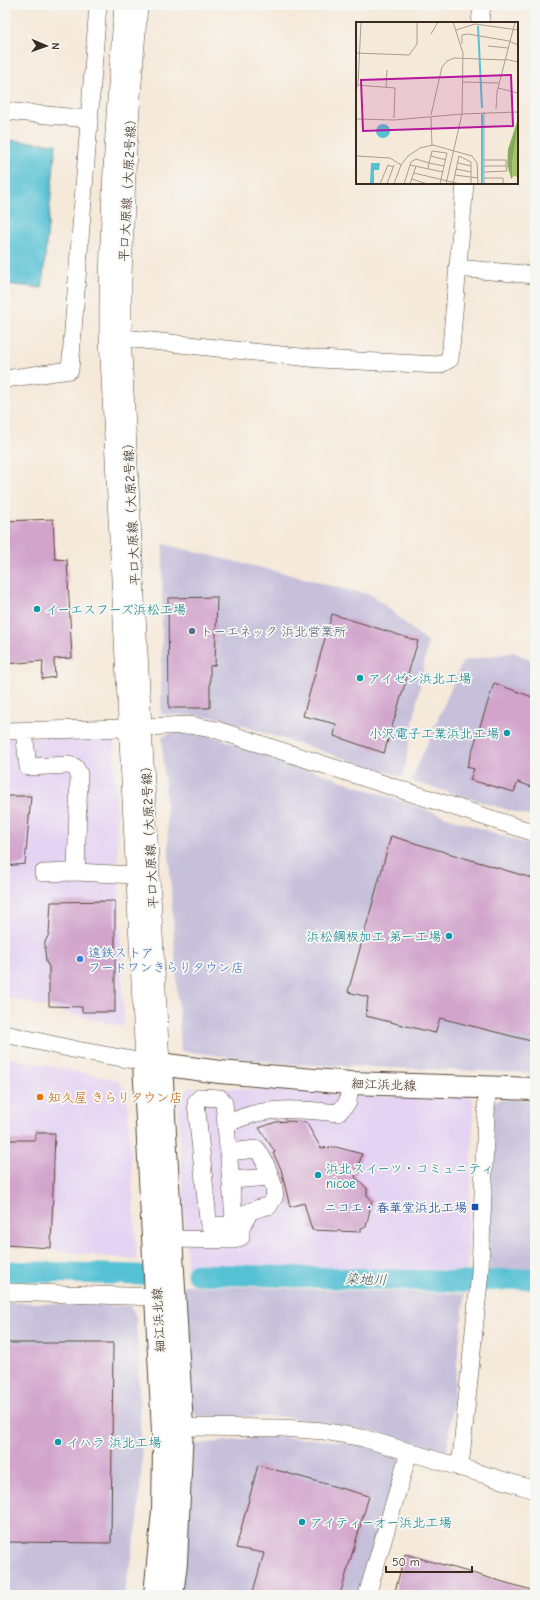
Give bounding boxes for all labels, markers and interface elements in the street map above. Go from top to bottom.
inset map [356,22,518,184]
north arrow [26,26,66,66]
text: N [49,43,62,50]
street label: 平口大原線（大原2号線） [116,112,139,262]
street label: 平口大原線（大原2号線） [120,436,143,586]
place label: イーエスフーズ浜松工場 [45,602,186,617]
marker: イーエスフーズ浜松工場 [32,604,42,614]
place label: トーエネック 浜北営業所 [200,624,347,639]
marker: トーエネック 浜北営業所 [187,626,197,636]
place label: アイゼン浜北工場 [368,671,471,686]
marker: アイゼン浜北工場 [355,673,365,683]
place label: 小沢電子工業浜北工場 [369,726,499,741]
marker: 小沢電子工業浜北工場 [502,728,512,738]
street label: 平口大原線（大原2号線） [138,759,161,909]
place label: 浜松鋼板加工 第一工場 [307,929,441,944]
marker: 浜松鋼板加工 第一工場 [444,931,454,941]
place label: 遠鉄ストア フードワンきらりタウン店 [88,945,244,975]
marker: 遠鉄ストア フードワンきらりタウン店 [75,954,85,964]
street label: 細江浜北線 [351,1076,418,1093]
place label: 知久屋 きらりタウン店 [48,1090,182,1105]
marker: 知久屋 きらりタウン店 [35,1092,45,1102]
place label: 浜北スイーツ・コミュニティ nicoe [326,1161,494,1191]
marker: 浜北スイーツ・コミュニティ nicoe [313,1170,323,1180]
place label: ニコエ・春華堂浜北工場 [324,1200,467,1215]
marker: ニコエ・春華堂浜北工場 [470,1202,480,1212]
water label: 染地川 [345,1270,387,1289]
street label: 細江浜北線 [149,1286,168,1353]
place label: イハラ 浜北工場 [66,1435,161,1450]
marker: イハラ 浜北工場 [53,1437,63,1447]
place label: アイティーオー浜北工場 [310,1515,451,1530]
marker: アイティーオー浜北工場 [297,1517,307,1527]
scale bar [386,1548,472,1574]
text: 50 m [392,1555,420,1569]

